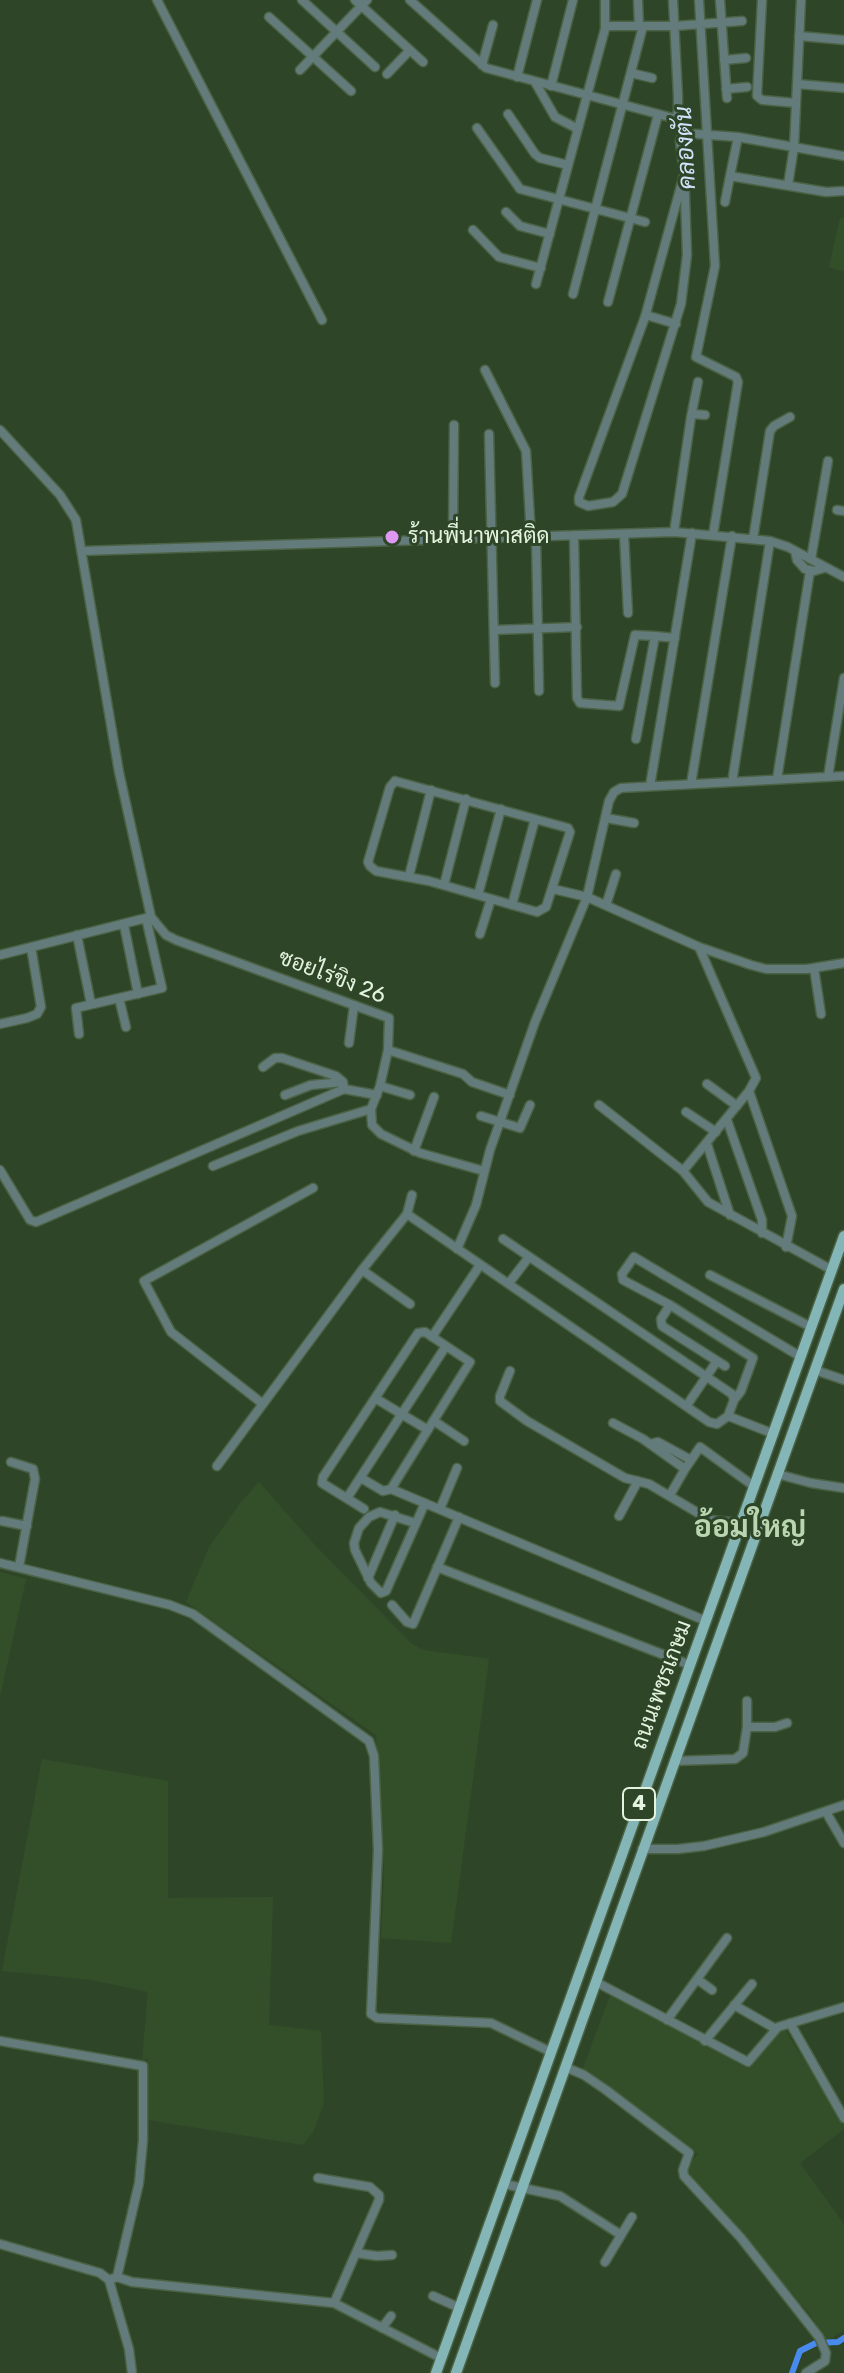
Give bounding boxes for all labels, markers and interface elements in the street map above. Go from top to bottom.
water label: คลองตัน [669,106,703,190]
place label: ร้านพี่นาพาสติด [408,524,550,550]
marker: ร้านพี่นาพาสติด [383,528,401,546]
street label: ซอยไร่ขิง 26 [275,944,389,1010]
district label: อ้อมใหญ่ [694,1510,806,1546]
street label: ถนนเพชรเกษม [626,1617,698,1753]
road number: 4 [623,1788,655,1820]

